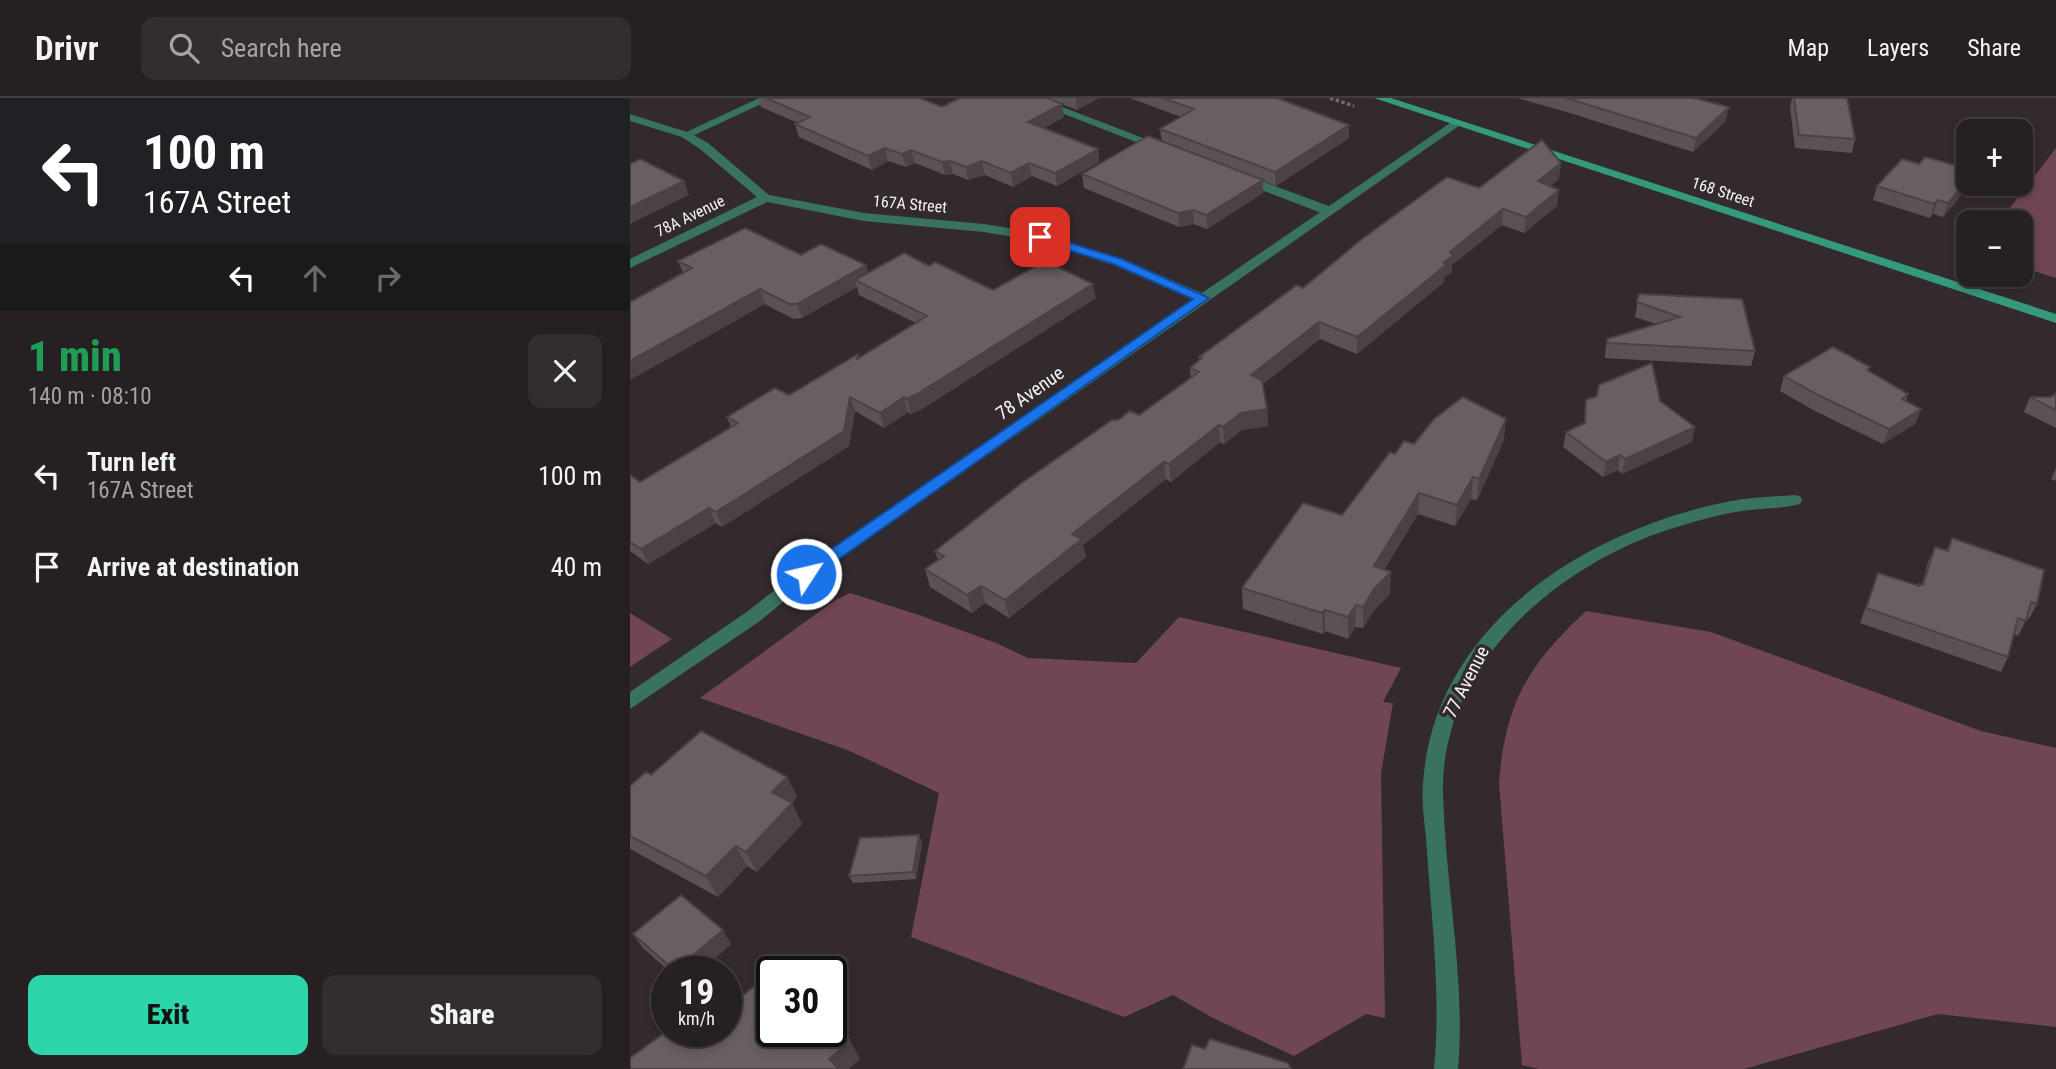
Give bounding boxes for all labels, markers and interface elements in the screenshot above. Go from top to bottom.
search box [141,17,631,80]
text: Drivr [35,29,99,68]
icon: search [165,29,203,67]
text: Search here [221,33,342,63]
text: Map [1788,34,1829,62]
text: Layers [1867,34,1929,62]
text: Share [1967,34,2021,62]
map controls [1956,119,2033,287]
button: + [1956,119,2033,196]
text: 100 m [143,124,265,181]
icon: left [28,126,119,217]
street label: 168 Street [1689,173,1757,211]
text: 167A Street [143,183,291,221]
street label: 78A Avenue [652,191,728,241]
street label: 167A Street [872,191,948,217]
pin [1010,207,1070,267]
button: − [1956,210,2033,287]
icon: arrive [1021,218,1059,256]
icon: left [223,259,261,297]
icon: ahead [296,259,334,297]
icon: right [369,259,407,297]
text: 1 min [28,332,122,381]
button: close [528,334,602,408]
street label: 78 Avenue [992,361,1069,425]
text: 140 m · 08:10 [28,383,152,410]
text: Turn left [87,447,176,477]
icon: left [28,457,66,495]
text: 100 m [538,461,602,491]
text: 167A Street [87,477,194,504]
position arrow [769,537,843,611]
icon: arrive [28,548,66,586]
text: Arrive at destination [87,552,299,582]
text: 40 m [551,552,602,582]
street label: 77 Avenue [1438,642,1494,722]
speed limit sign: 30 [756,956,847,1047]
text: 19 [679,972,714,1013]
button: Exit [28,975,308,1055]
button: Share [322,975,602,1055]
text: km/h [678,1008,715,1029]

